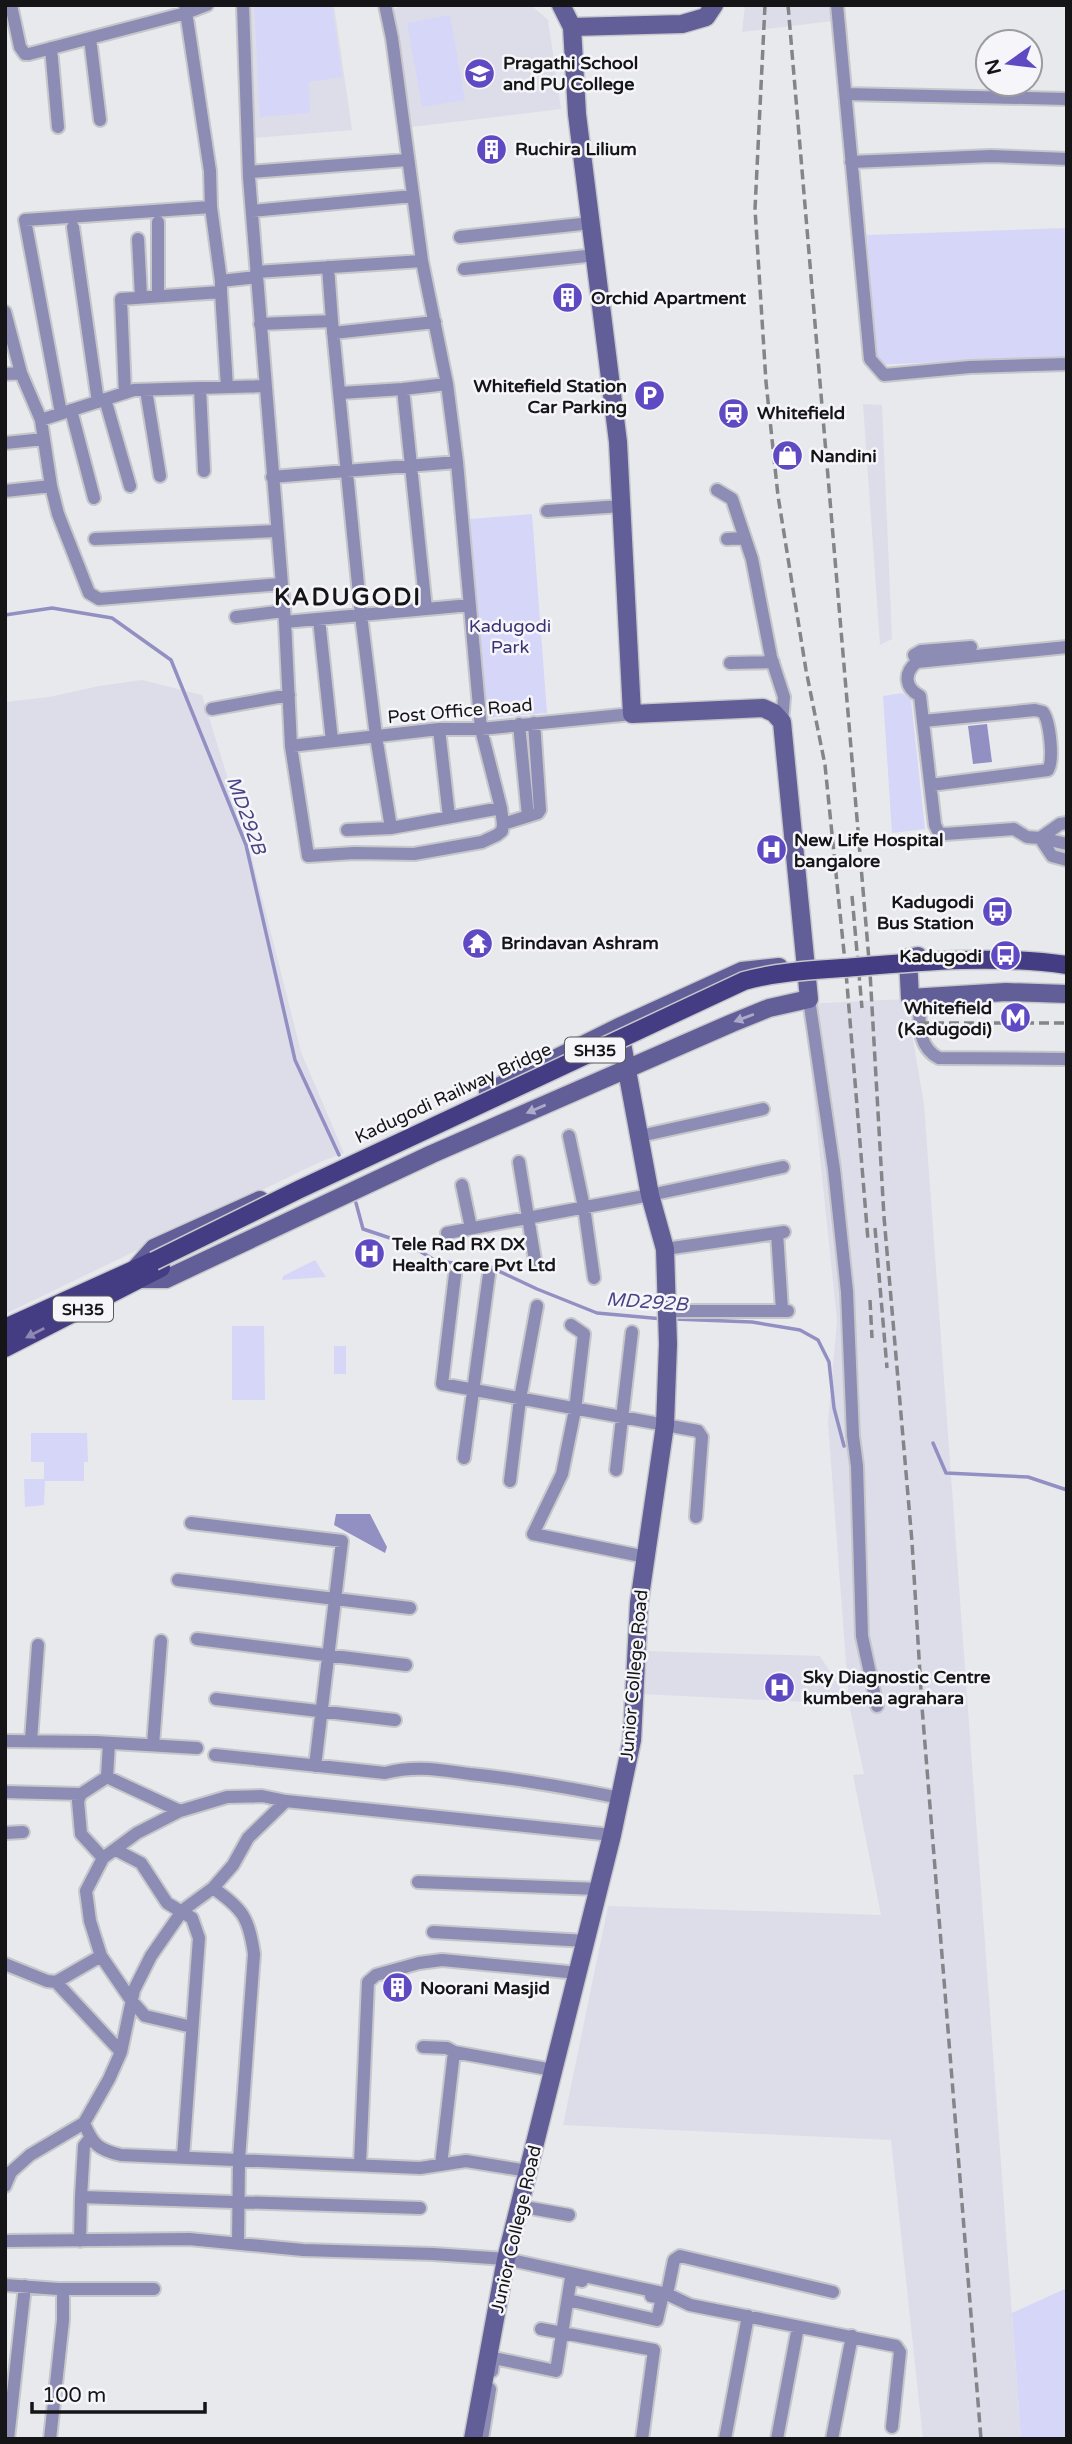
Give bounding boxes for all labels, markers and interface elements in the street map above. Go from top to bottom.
north arrow [974,28,1044,98]
place label: Pragathi School and PU College [503,52,638,95]
school or university icon: Pragathi School and PU College [463,56,497,90]
text: N [981,57,1006,77]
building icon: Ruchira Lilium [475,132,509,166]
place label: Ruchira Lilium [515,138,637,160]
building icon: Orchid Apartment [551,281,585,315]
place label: Orchid Apartment [591,287,746,309]
place label: Whitefield Station Car Parking [474,375,627,418]
parking icon: Whitefield Station Car Parking [633,379,667,413]
station icon: Whitefield [717,396,751,430]
place label: Whitefield [757,402,845,424]
shop icon: Nandini [770,439,804,473]
place label: Nandini [810,445,877,467]
district label: KADUGODI [274,583,422,612]
park label: Kadugodi Park [469,615,551,658]
street label: Post Office Road [386,694,534,728]
water label: MD292B [222,773,271,859]
place label: New Life Hospital bangalore [794,829,944,872]
hospital icon: New Life Hospital bangalore [754,833,788,867]
place label: Kadugodi Bus Station [877,891,974,934]
bus stop icon: Kadugodi Bus Station [980,895,1014,929]
temple icon: Brindavan Ashram [461,926,495,960]
place label: Brindavan Ashram [501,932,659,954]
bus stop icon: Kadugodi [988,939,1022,973]
place label: Kadugodi [899,945,982,967]
place label: Whitefield (Kadugodi) [898,997,992,1040]
metro station icon: Whitefield (Kadugodi) [998,1001,1032,1035]
one-way arrow [733,1013,754,1024]
street label: Kadugodi Railway Bridge [351,1038,555,1148]
road number: SH35 [565,1038,625,1062]
one-way arrow [525,1104,546,1115]
place label: Tele Rad RX DX Health care Pvt Ltd [391,1233,556,1276]
hospital icon: Tele Rad RX DX Health care Pvt Ltd [352,1237,386,1271]
water label: MD292B [605,1288,690,1316]
road number: SH35 [53,1296,113,1322]
one-way arrow [25,1328,45,1339]
street label: Junior College Road [616,1589,652,1761]
place label: Sky Diagnostic Centre kumbena agrahara [803,1666,990,1709]
hospital icon: Sky Diagnostic Centre kumbena agrahara [763,1670,797,1704]
building icon: Noorani Masjid [380,1971,414,2005]
place label: Noorani Masjid [420,1977,550,1999]
street label: Junior College Road [486,2143,546,2315]
scale bar [32,2370,205,2414]
text: 100 m [42,2383,106,2408]

